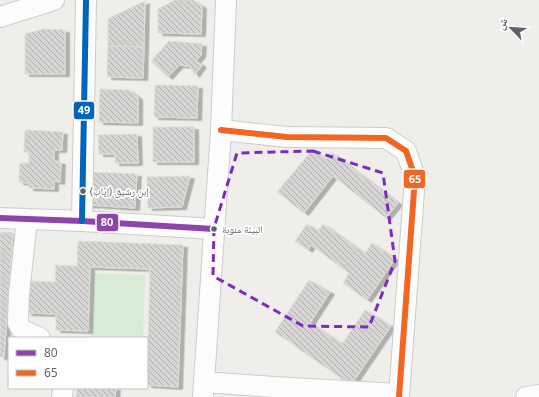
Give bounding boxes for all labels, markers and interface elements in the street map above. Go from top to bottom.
north arrow [491,8,531,48]
text: ش [492,15,512,32]
line badge: 49 [73,101,95,120]
text: 49 [78,102,90,117]
line badge: 65 [403,169,426,189]
text: 65 [409,171,421,186]
place label: إبن رشيق (إياب) [90,184,149,198]
marker: إبن رشيق (إياب) [78,186,88,196]
line badge: 80 [96,213,119,232]
text: 80 [101,214,113,229]
place label: البيئة منوبة [222,222,263,236]
marker: البيئة منوبة [209,224,219,234]
legend [8,337,148,389]
text: 80 [44,344,58,361]
text: 65 [44,364,58,381]

